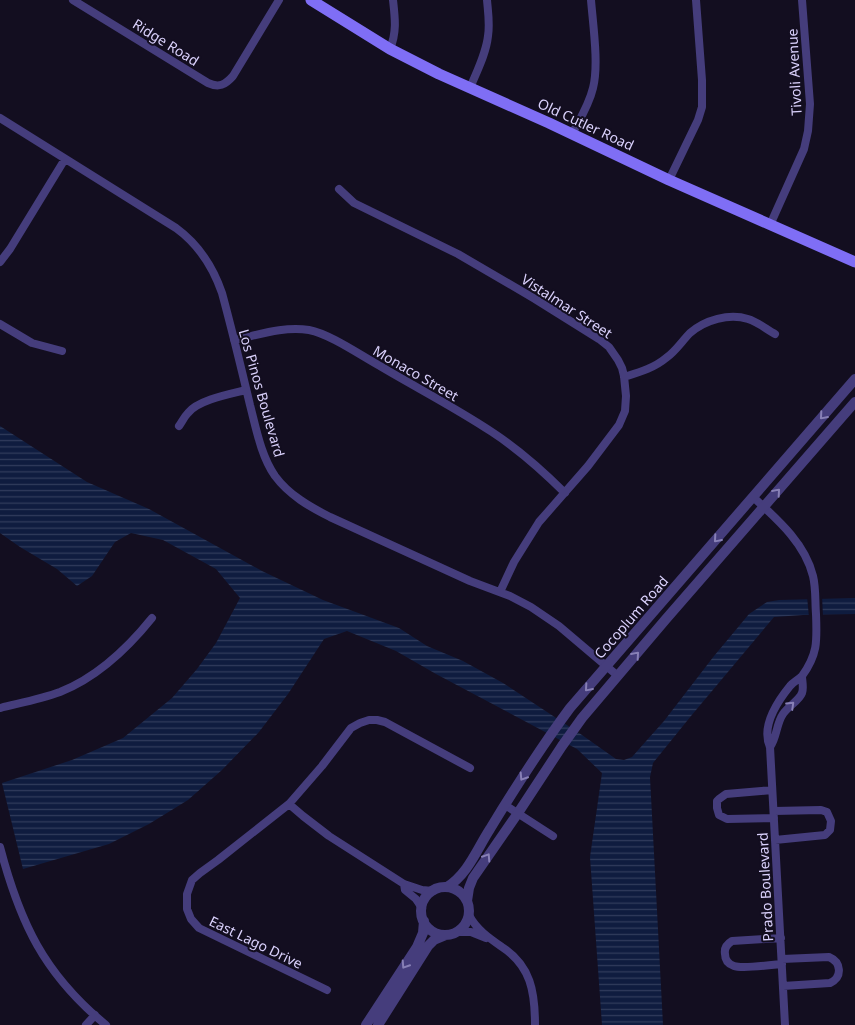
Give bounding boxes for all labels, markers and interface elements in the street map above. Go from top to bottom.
street label: Ridge Road [129,14,203,70]
street label: Tivoli Avenue [782,28,806,116]
street label: Old Cutler Road [535,93,637,155]
street label: Vistalmar Street [518,270,616,342]
street label: Los Pinos Boulevard [235,327,289,459]
street label: Monaco Street [370,341,462,405]
one-way arrow [821,410,829,419]
one-way arrow [771,489,780,498]
one-way arrow [714,533,723,542]
street label: Cocoplum Road [590,572,672,662]
one-way arrow [631,651,640,660]
one-way arrow [585,682,593,691]
one-way arrow [786,702,795,711]
one-way arrow [520,771,529,781]
street label: Prado Boulevard [753,832,777,942]
one-way arrow [481,854,490,863]
street label: East Lago Drive [206,911,306,973]
one-way arrow [402,960,411,969]

